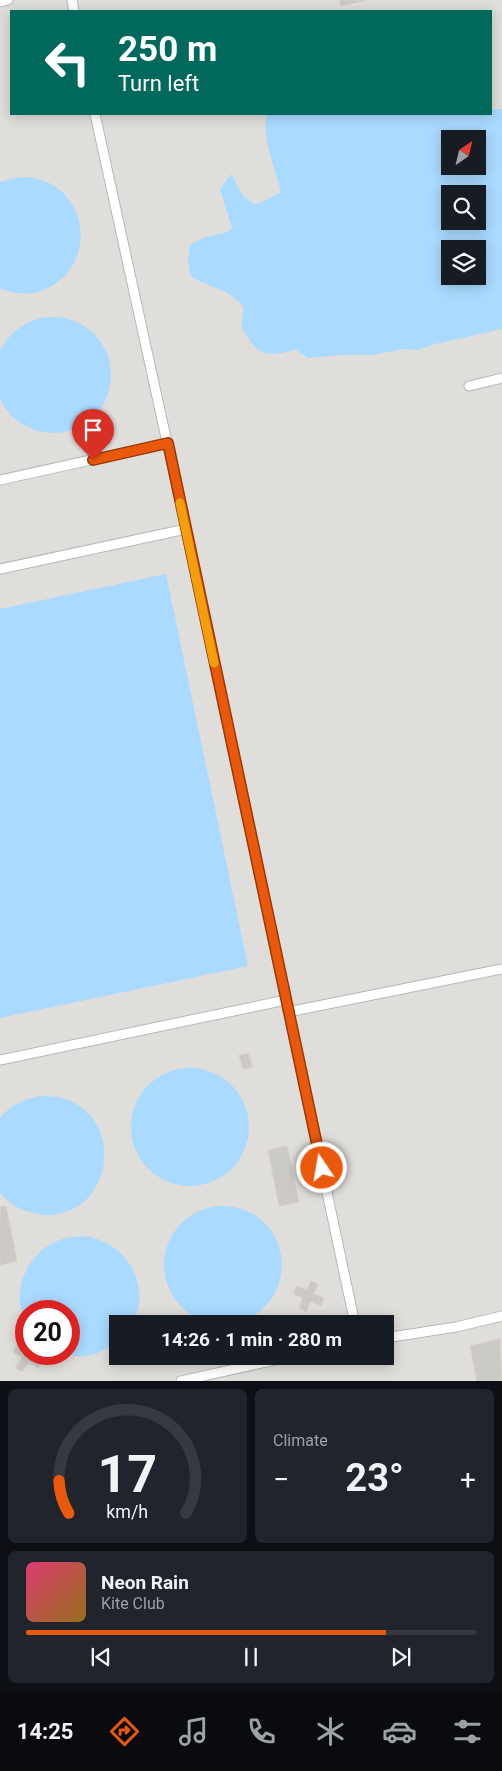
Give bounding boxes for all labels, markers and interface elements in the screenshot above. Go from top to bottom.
text: 250 m [118,29,217,70]
icon: left [35,30,100,95]
text: Turn left [118,71,199,96]
north arrow [441,130,486,175]
map controls [441,130,486,285]
button: search [441,185,486,230]
button: layers [441,240,486,285]
pin [72,409,114,460]
icon: arrive [79,416,107,444]
position arrow [295,1141,347,1193]
speed limit sign: 20 [15,1300,80,1365]
text: 14:26 · 1 min · 280 m [161,1328,342,1351]
text: Climate [273,1431,328,1450]
text: 17 [98,1444,157,1505]
text: 23° [345,1456,404,1500]
text: − [273,1463,289,1496]
text: + [460,1463,476,1496]
text: km/h [107,1501,148,1522]
text: Neon Rain [101,1571,189,1594]
text: Kite Club [101,1594,165,1613]
icon: previous [87,1643,115,1671]
icon: pause [237,1643,265,1671]
icon: next [387,1643,415,1671]
icon: directions [107,1714,142,1749]
icon: music [176,1714,211,1749]
icon: phone [244,1714,279,1749]
icon: climate [313,1714,348,1749]
icon: car [382,1714,417,1749]
icon: filters [450,1714,485,1749]
text: 14:25 [17,1719,73,1744]

